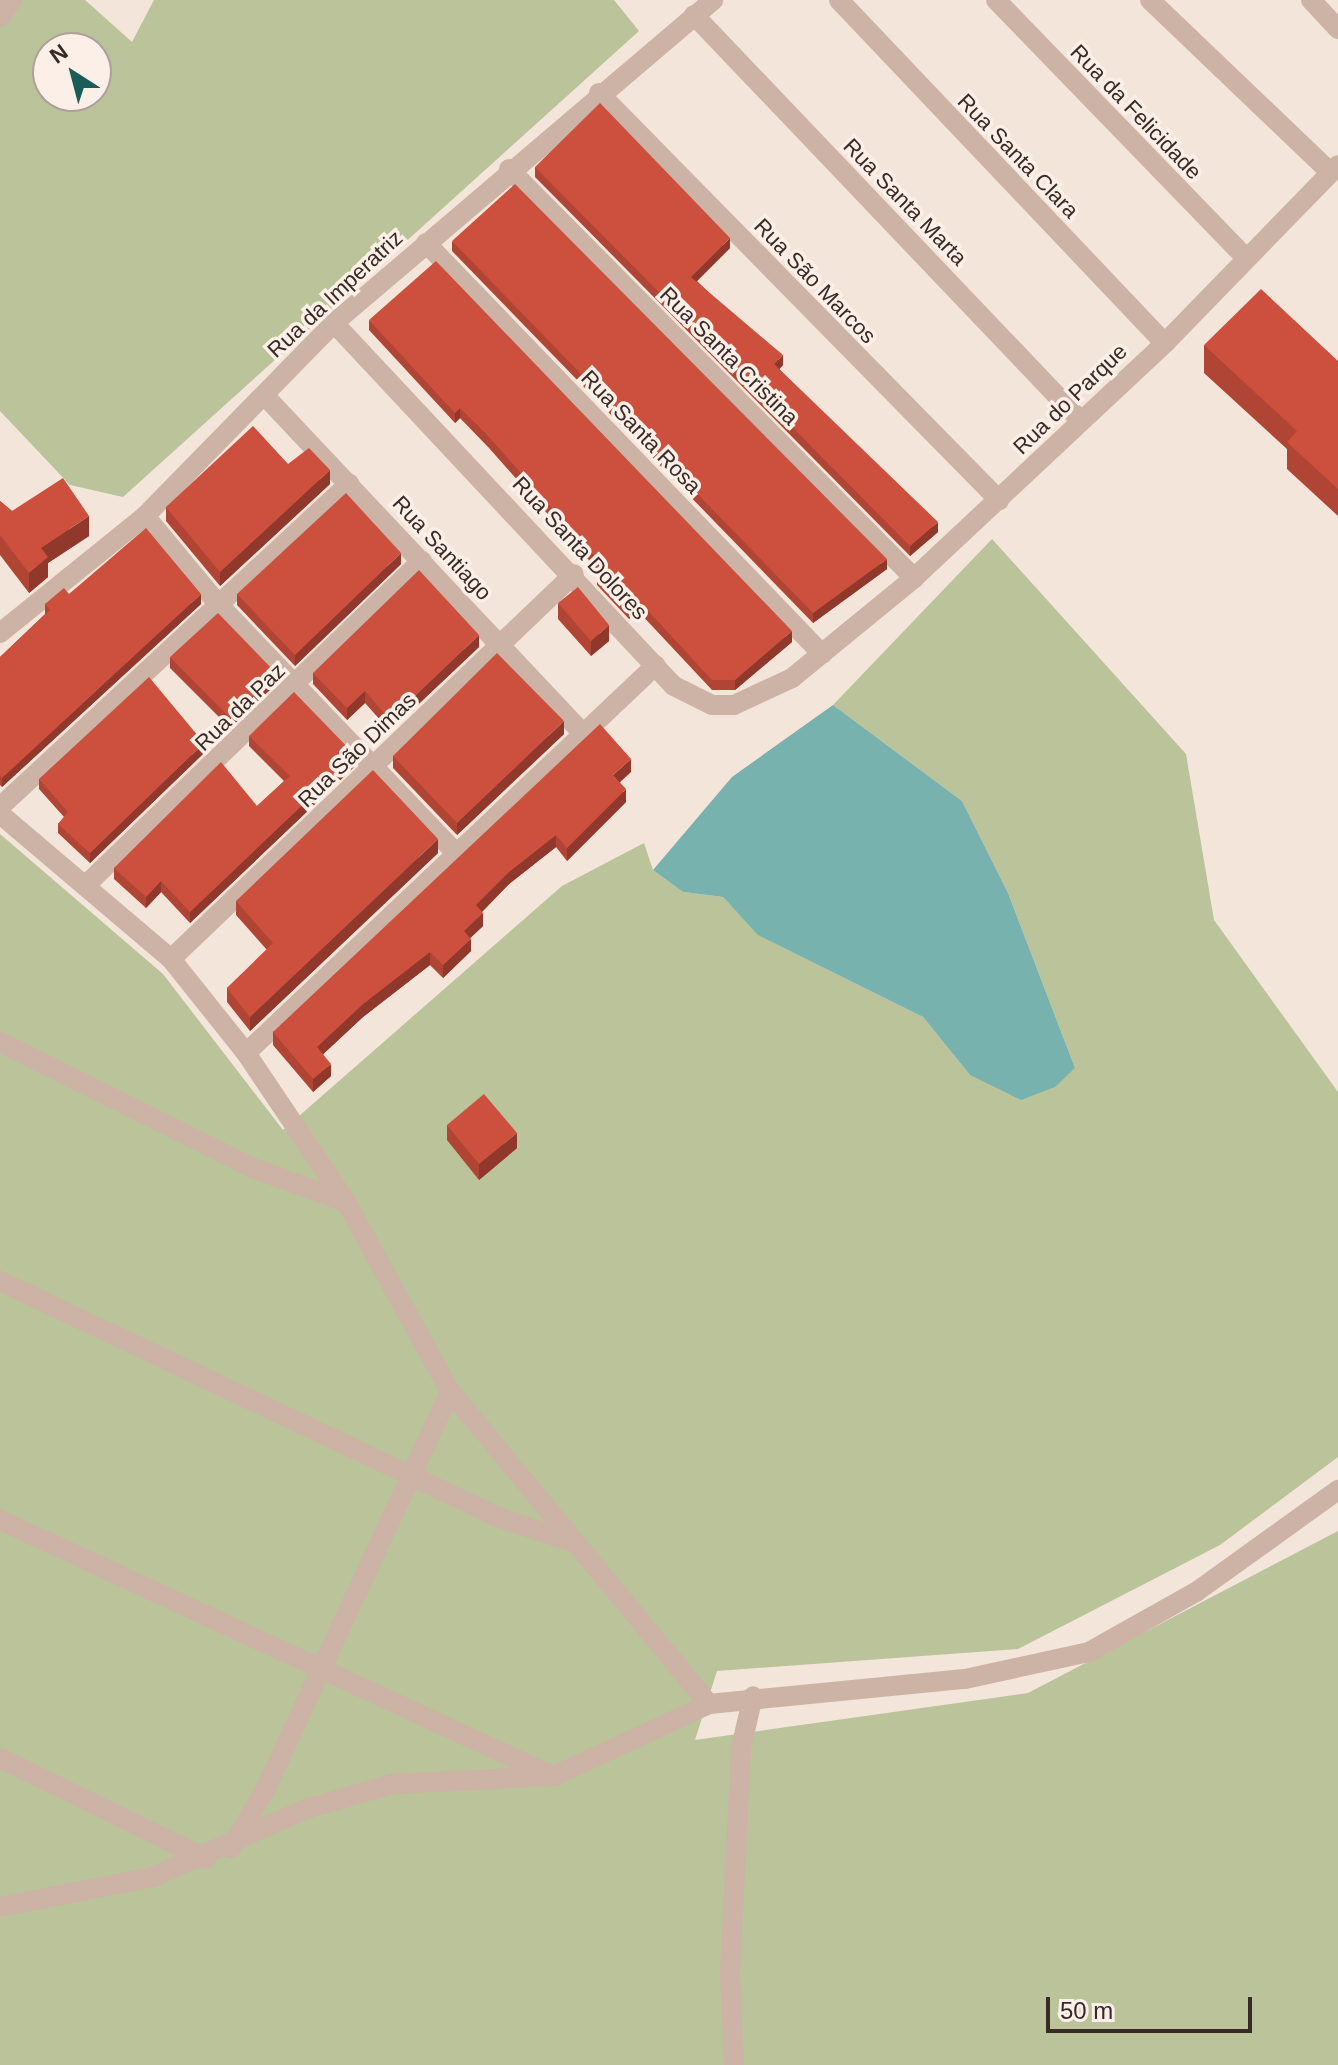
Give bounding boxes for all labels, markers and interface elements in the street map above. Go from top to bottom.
north arrow [32,32,112,112]
text: N [45,39,73,69]
street label: Rua da Felicidade [1065,39,1207,185]
street label: Rua Santa Clara [952,88,1084,224]
street label: Rua Santa Marta [838,133,972,271]
street label: Rua São Marcos [749,213,881,349]
street label: Rua da Imperatriz [262,225,408,363]
street label: Rua Santa Cristina [654,281,804,431]
street label: Rua do Parque [1008,338,1132,460]
street label: Rua Santa Rosa [575,365,707,499]
street label: Rua Santa Dolores [507,471,653,625]
street label: Rua Santiago [387,490,497,606]
street label: Rua da Paz [189,658,291,756]
street label: Rua São Dimas [292,687,422,813]
scale bar [1050,1981,1256,2031]
text: 50 m [1060,1997,1113,2024]

